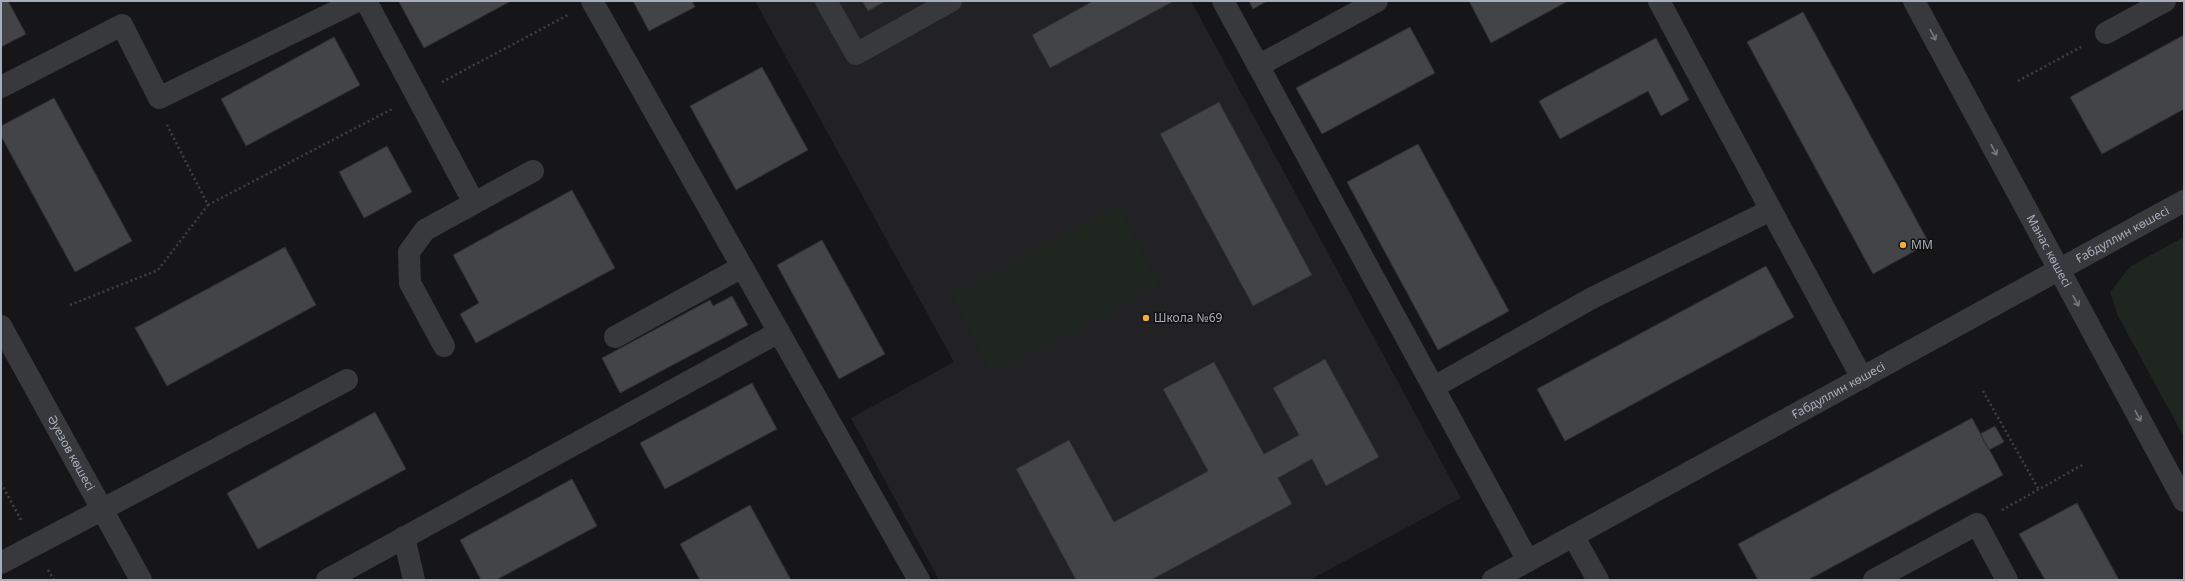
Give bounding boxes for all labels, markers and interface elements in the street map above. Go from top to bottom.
one-way arrow [1929,29,1937,41]
one-way arrow [1991,144,1998,156]
street label: Ғабдуллин көшесі [2072,202,2172,267]
street label: Манас көшесі [2023,211,2076,290]
place label: MM [1911,236,1933,253]
marker: MM [1898,240,1908,250]
one-way arrow [2072,295,2080,307]
place label: Школа №69 [1154,309,1223,326]
marker: Школа №69 [1141,313,1151,323]
street label: Ғабдуллин көшесі [1788,358,1888,423]
one-way arrow [2134,410,2142,422]
street label: Әуезов көшесі [44,412,99,494]

